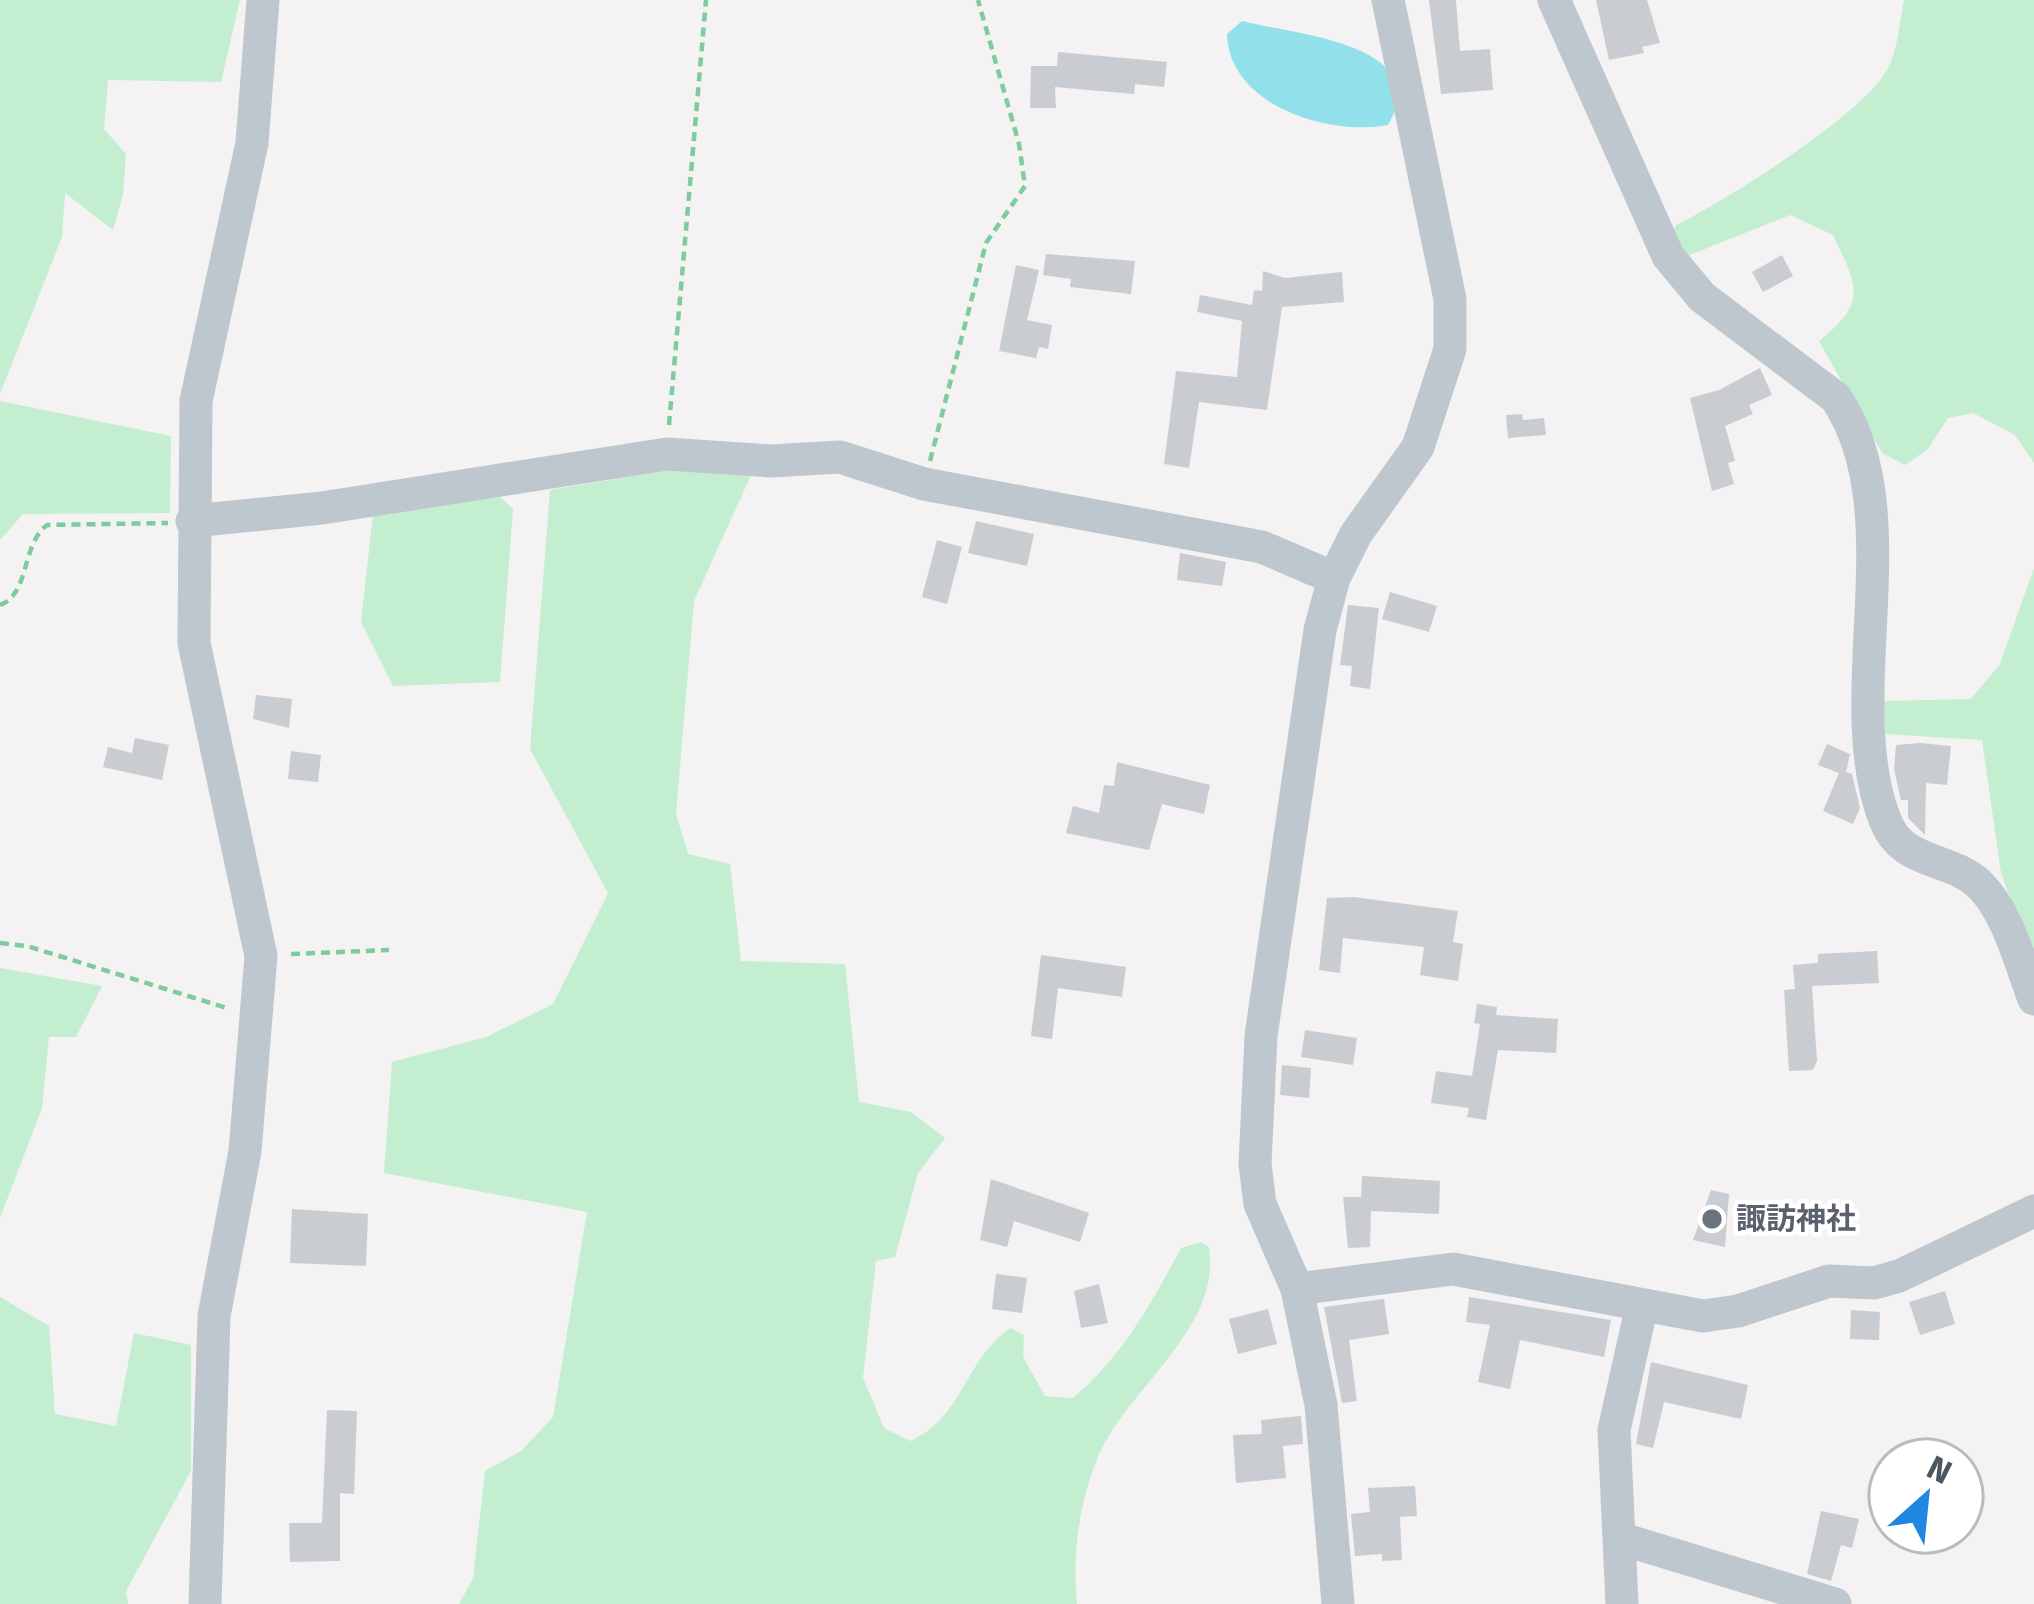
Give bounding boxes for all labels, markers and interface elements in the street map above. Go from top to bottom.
place label: 諏訪神社 [1736,1201,1856,1237]
marker: 諏訪神社 [1699,1206,1725,1232]
north arrow [1866,1436,1986,1556]
text: N [1920,1447,1958,1493]

